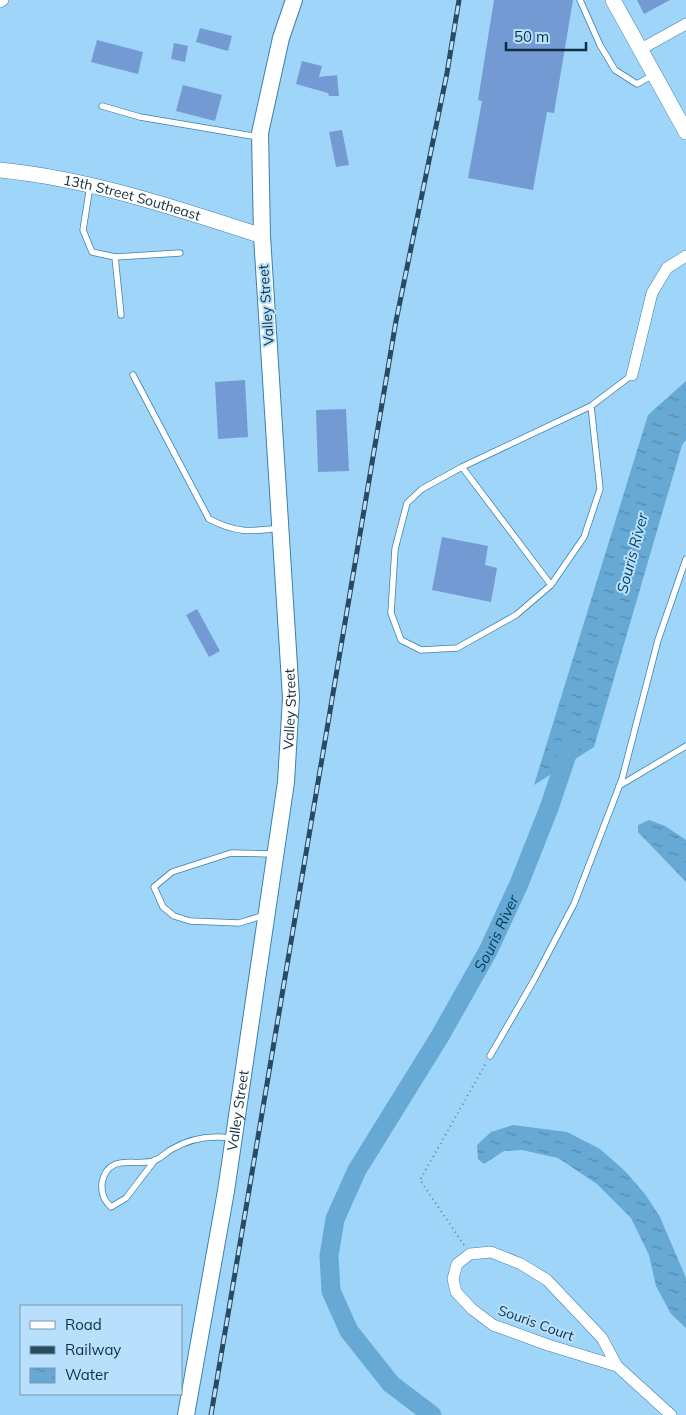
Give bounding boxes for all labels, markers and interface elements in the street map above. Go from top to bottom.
scale bar [506,20,586,52]
text: 50 m [514,27,549,46]
street label: 13th Street Southeast [62,171,203,225]
street label: Valley Street [254,264,278,346]
water label: Souris River [612,510,652,595]
street label: Valley Street [279,668,300,750]
water label: Souris River [469,891,522,974]
street label: Valley Street [223,1069,253,1152]
street label: Souris Court [496,1301,576,1345]
legend [20,1305,182,1395]
text: Road [65,1315,102,1334]
text: Railway [65,1340,121,1359]
text: Water [65,1365,109,1384]

